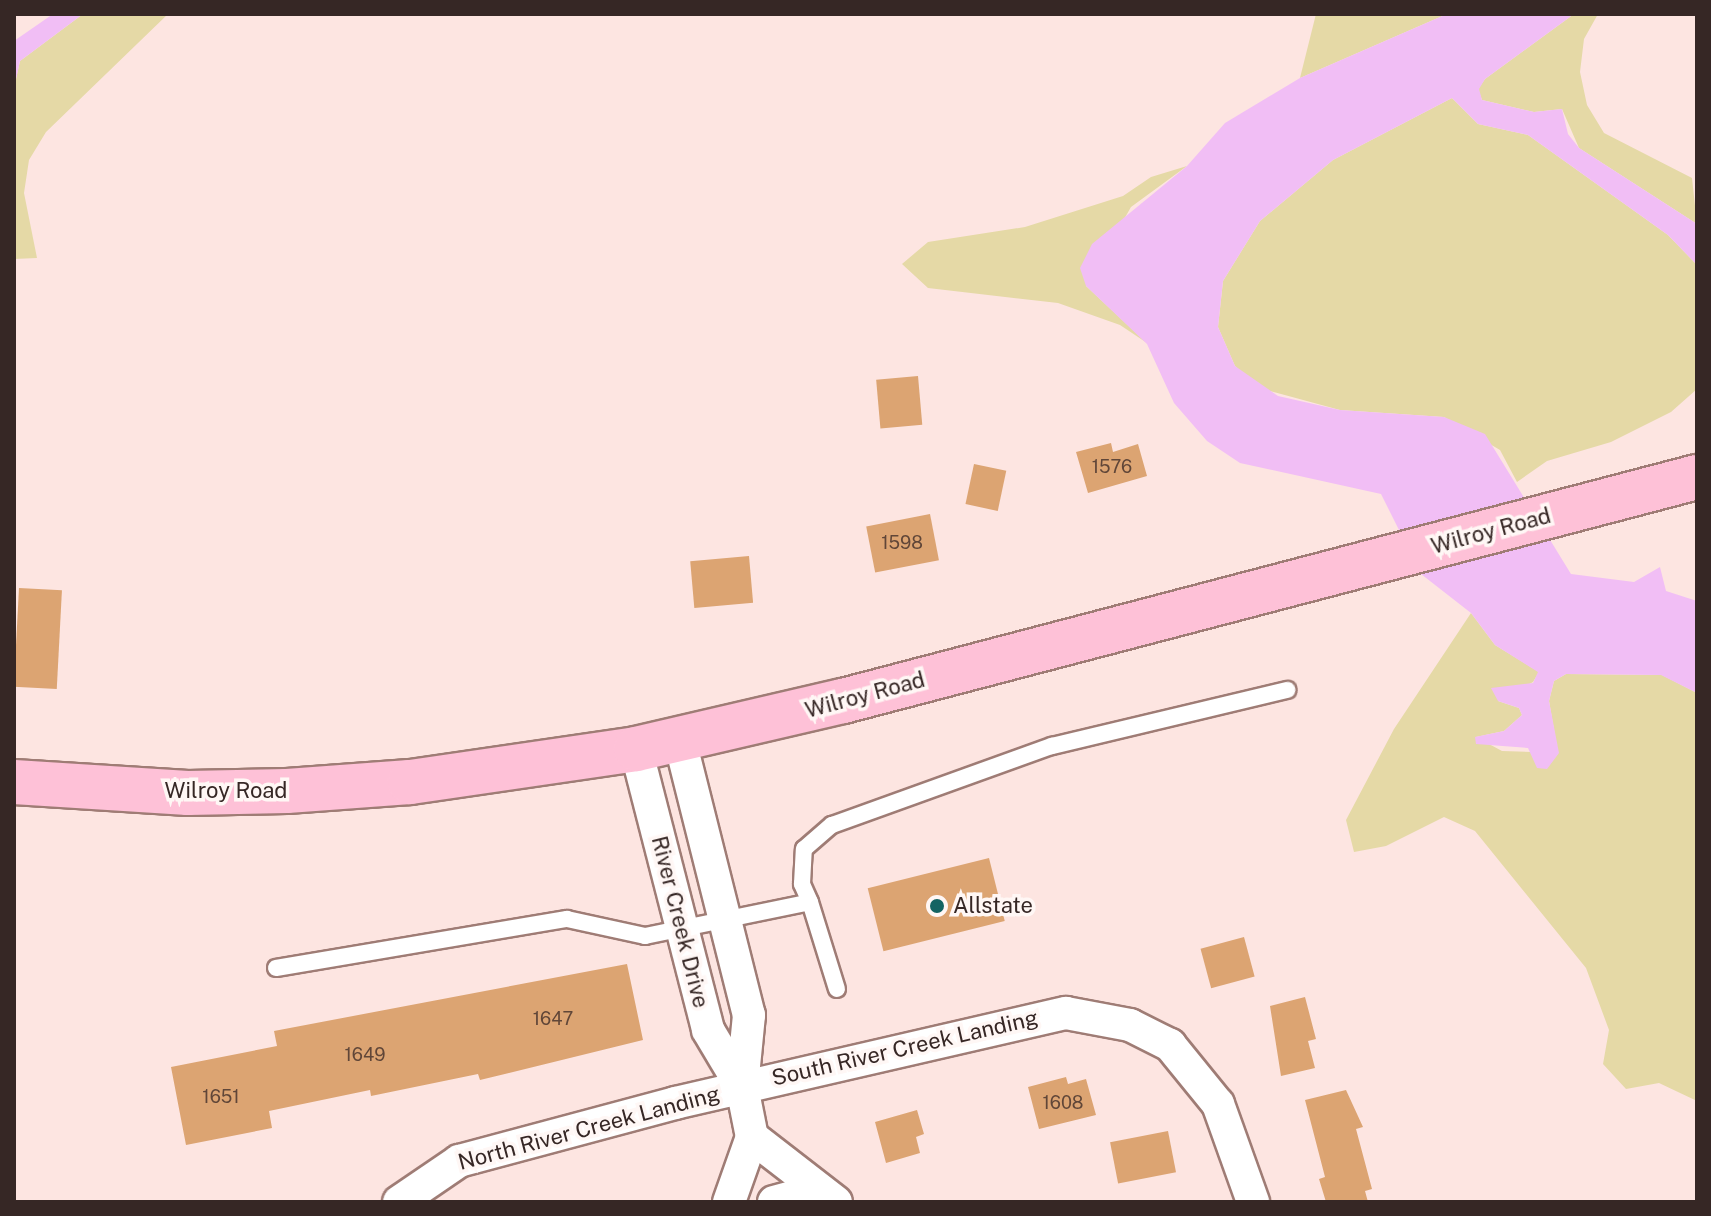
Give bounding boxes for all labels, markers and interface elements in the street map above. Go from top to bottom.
house number: 1576 [1092,456,1132,478]
street label: Wilroy Road [1428,502,1554,560]
house number: 1598 [881,532,923,554]
street label: Wilroy Road [802,666,928,724]
street label: Wilroy Road [164,778,288,804]
street label: River Creek Drive [646,833,714,1011]
place label: Allstate [953,893,1033,919]
marker: Allstate [928,897,946,915]
street label: South River Creek Landing [769,1004,1041,1092]
house number: 1647 [533,1008,573,1030]
house number: 1649 [344,1044,386,1066]
street label: North River Creek Landing [455,1080,723,1176]
house number: 1651 [202,1086,240,1108]
house number: 1608 [1043,1092,1083,1114]

